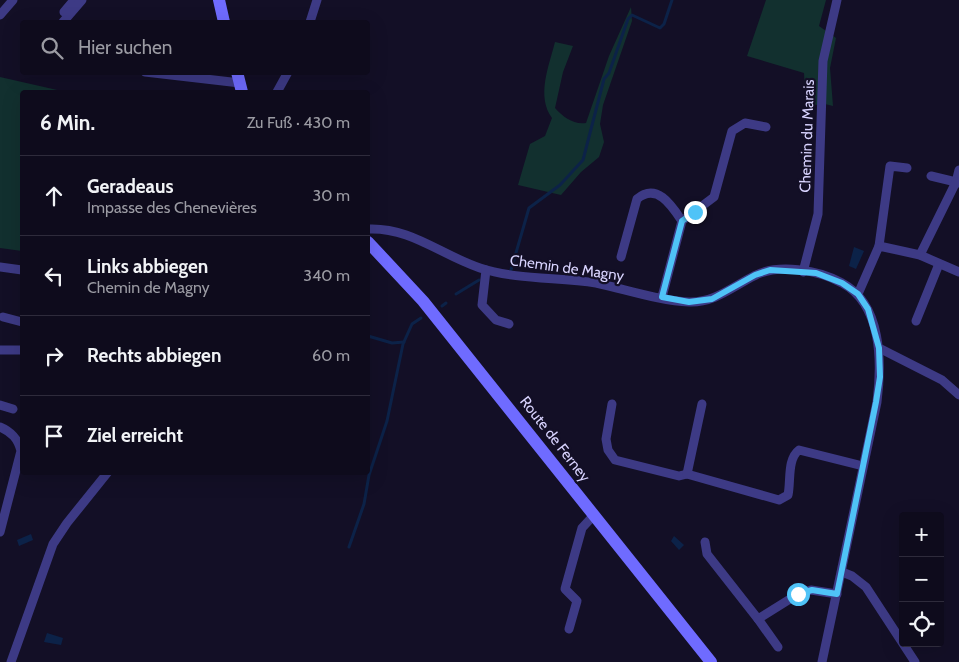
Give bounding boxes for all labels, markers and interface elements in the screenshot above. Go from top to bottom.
search box [20,20,370,75]
icon: search [38,34,66,62]
text: Hier suchen [78,36,172,59]
street label: Chemin du Marais [796,79,818,193]
text: 6 Min. [40,110,95,135]
text: Zu Fuß · 430 m [247,113,350,132]
text: Geradeaus [87,175,173,198]
icon: ahead [40,182,68,210]
text: 30 m [313,186,350,205]
text: Impasse des Chenevières [87,198,257,217]
route end [684,201,707,224]
street label: Chemin de Magny [509,251,626,285]
text: Links abbiegen [87,255,208,278]
icon: left [40,262,68,290]
text: 340 m [303,266,350,285]
text: Chemin de Magny [87,278,210,297]
icon: right [40,342,68,370]
text: Rechts abbiegen [87,344,221,367]
text: 60 m [312,346,350,365]
street label: Route de Ferney [516,393,594,486]
icon: arrive [40,422,68,450]
text: Ziel erreicht [87,424,183,447]
map controls [899,512,944,647]
button: + [899,512,944,557]
button: − [899,557,944,602]
route start [787,583,810,606]
button: locate [899,602,944,647]

